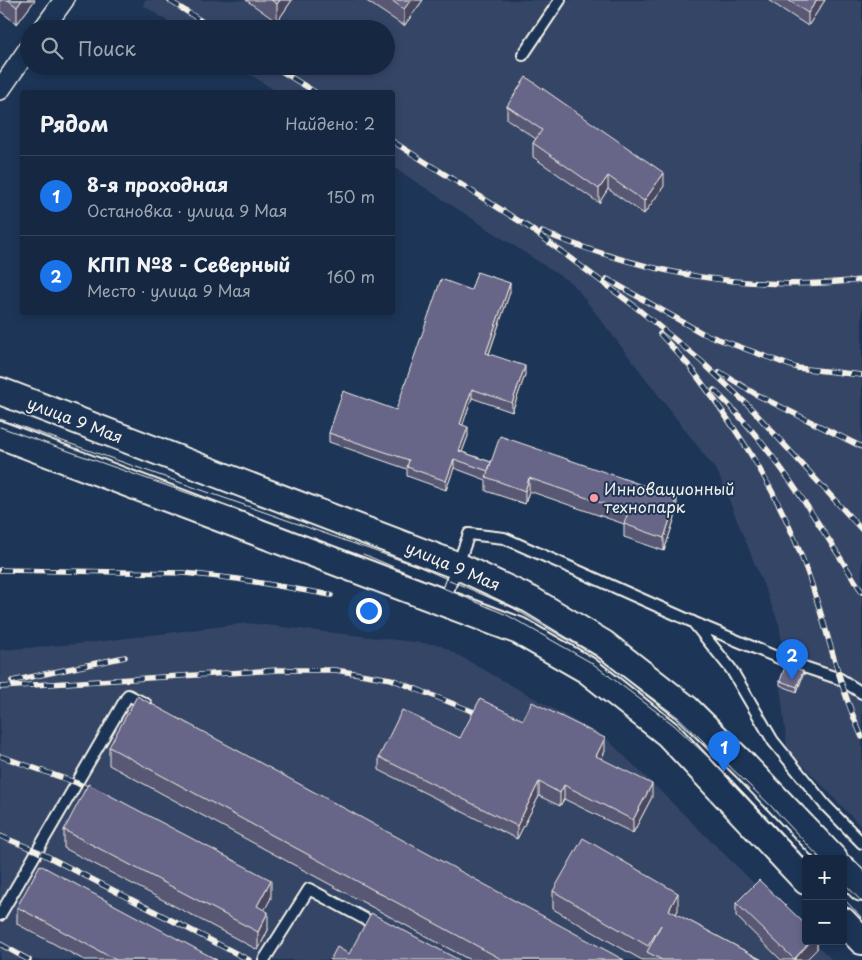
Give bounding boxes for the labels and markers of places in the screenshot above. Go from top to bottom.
place label: Инновационный технопарк [604,476,735,518]
marker: Инновационный технопарк [588,492,600,504]
pin: 2 [776,639,808,680]
pin: 1 [708,731,740,772]

